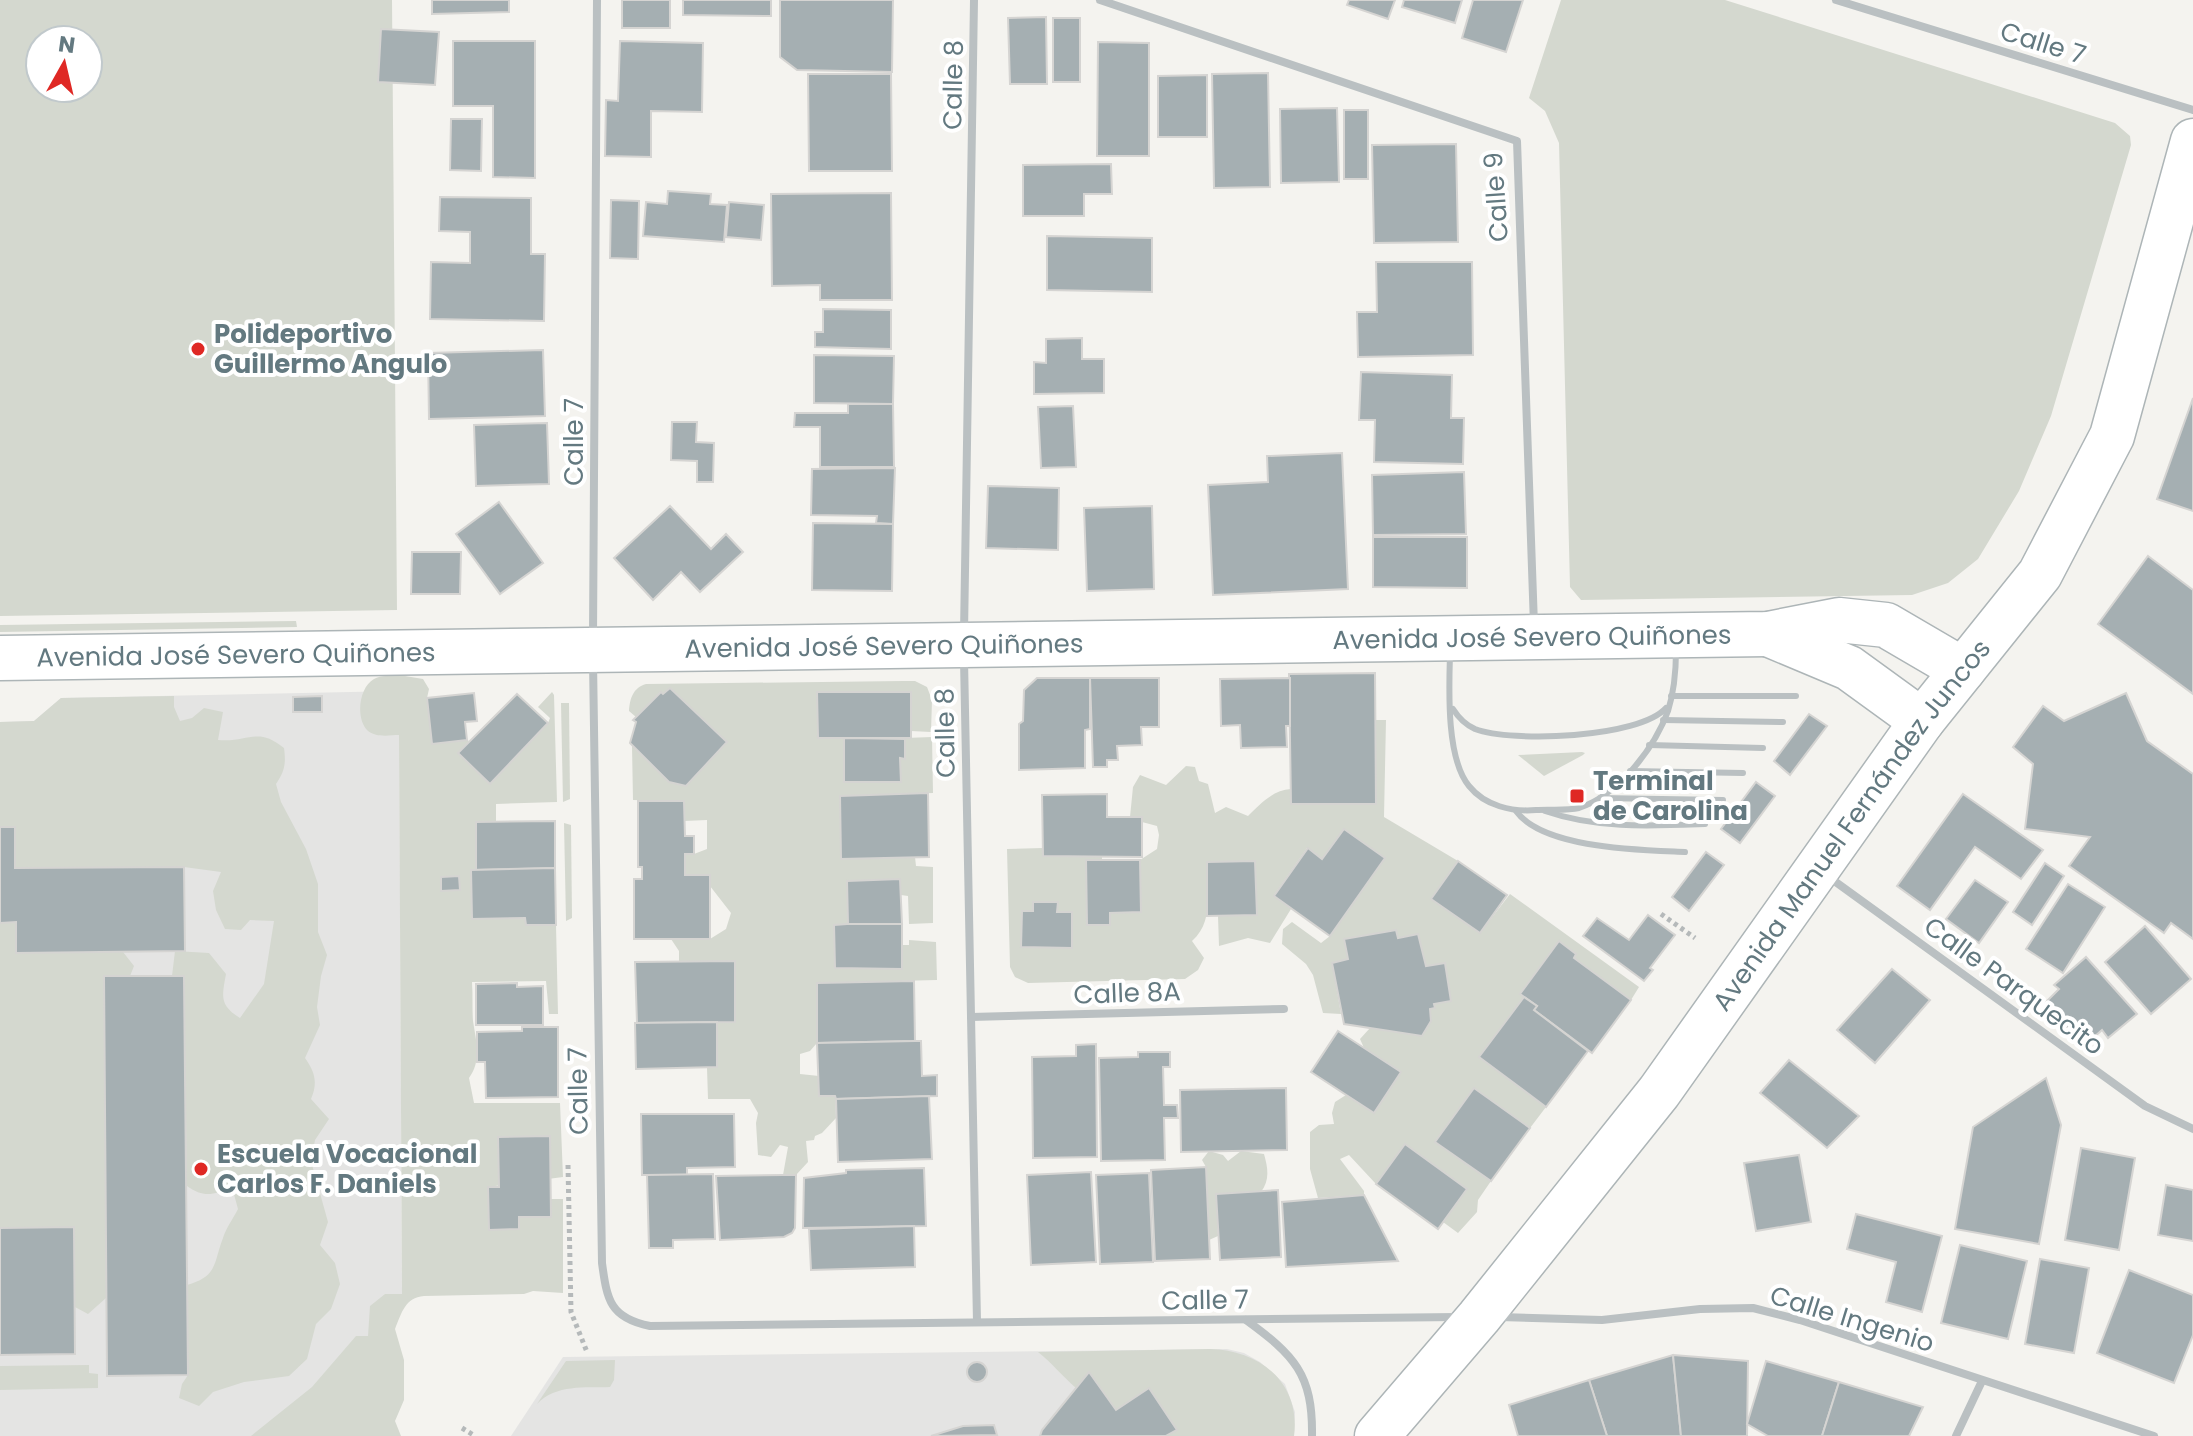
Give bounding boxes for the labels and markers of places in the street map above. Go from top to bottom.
place label: Polideportivo Guillermo Angulo [214,316,447,382]
marker: Polideportivo Guillermo Angulo [189,340,207,358]
place label: Terminal de Carolina [1593,763,1748,829]
marker: Terminal de Carolina [1568,787,1586,805]
place label: Escuela Vocacional Carlos F. Daniels [217,1136,477,1202]
marker: Escuela Vocacional Carlos F. Daniels [192,1160,210,1178]

